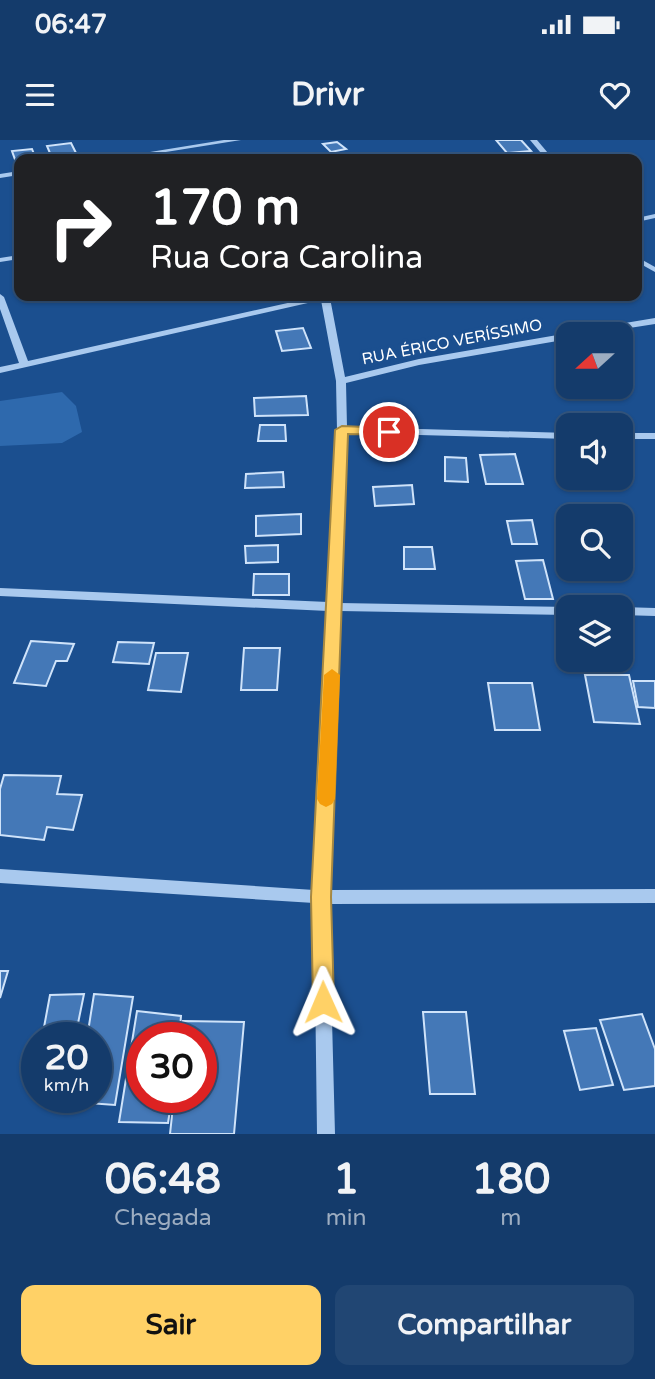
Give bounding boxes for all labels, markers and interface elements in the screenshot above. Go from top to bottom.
text: 06:47 [35,9,107,40]
icon: menu [21,76,59,114]
text: Drivr [291,76,364,114]
icon: heart [596,76,634,114]
text: 170 m [150,179,300,238]
icon: right [35,182,126,273]
text: Rua Cora Carolina [150,239,423,277]
street label: RUA ÉRICO VERÍSSIMO [360,315,544,369]
north arrow [556,322,634,399]
map controls [556,322,633,672]
pin [359,402,419,462]
icon: arrive [370,413,408,451]
button: sound [556,413,633,490]
button: search [556,504,633,581]
button: layers [556,595,633,672]
position arrow [286,965,360,1039]
speed limit sign: 30 [126,1022,217,1113]
text: 20 [45,1037,88,1079]
text: km/h [44,1074,89,1096]
text: 06:48 [105,1154,221,1205]
text: 1 [333,1154,359,1205]
text: 180 [471,1154,550,1205]
text: Chegada [114,1204,212,1232]
text: min [326,1204,367,1232]
text: m [500,1204,521,1232]
button: Sair [21,1285,321,1365]
button: Compartilhar [335,1285,634,1365]

